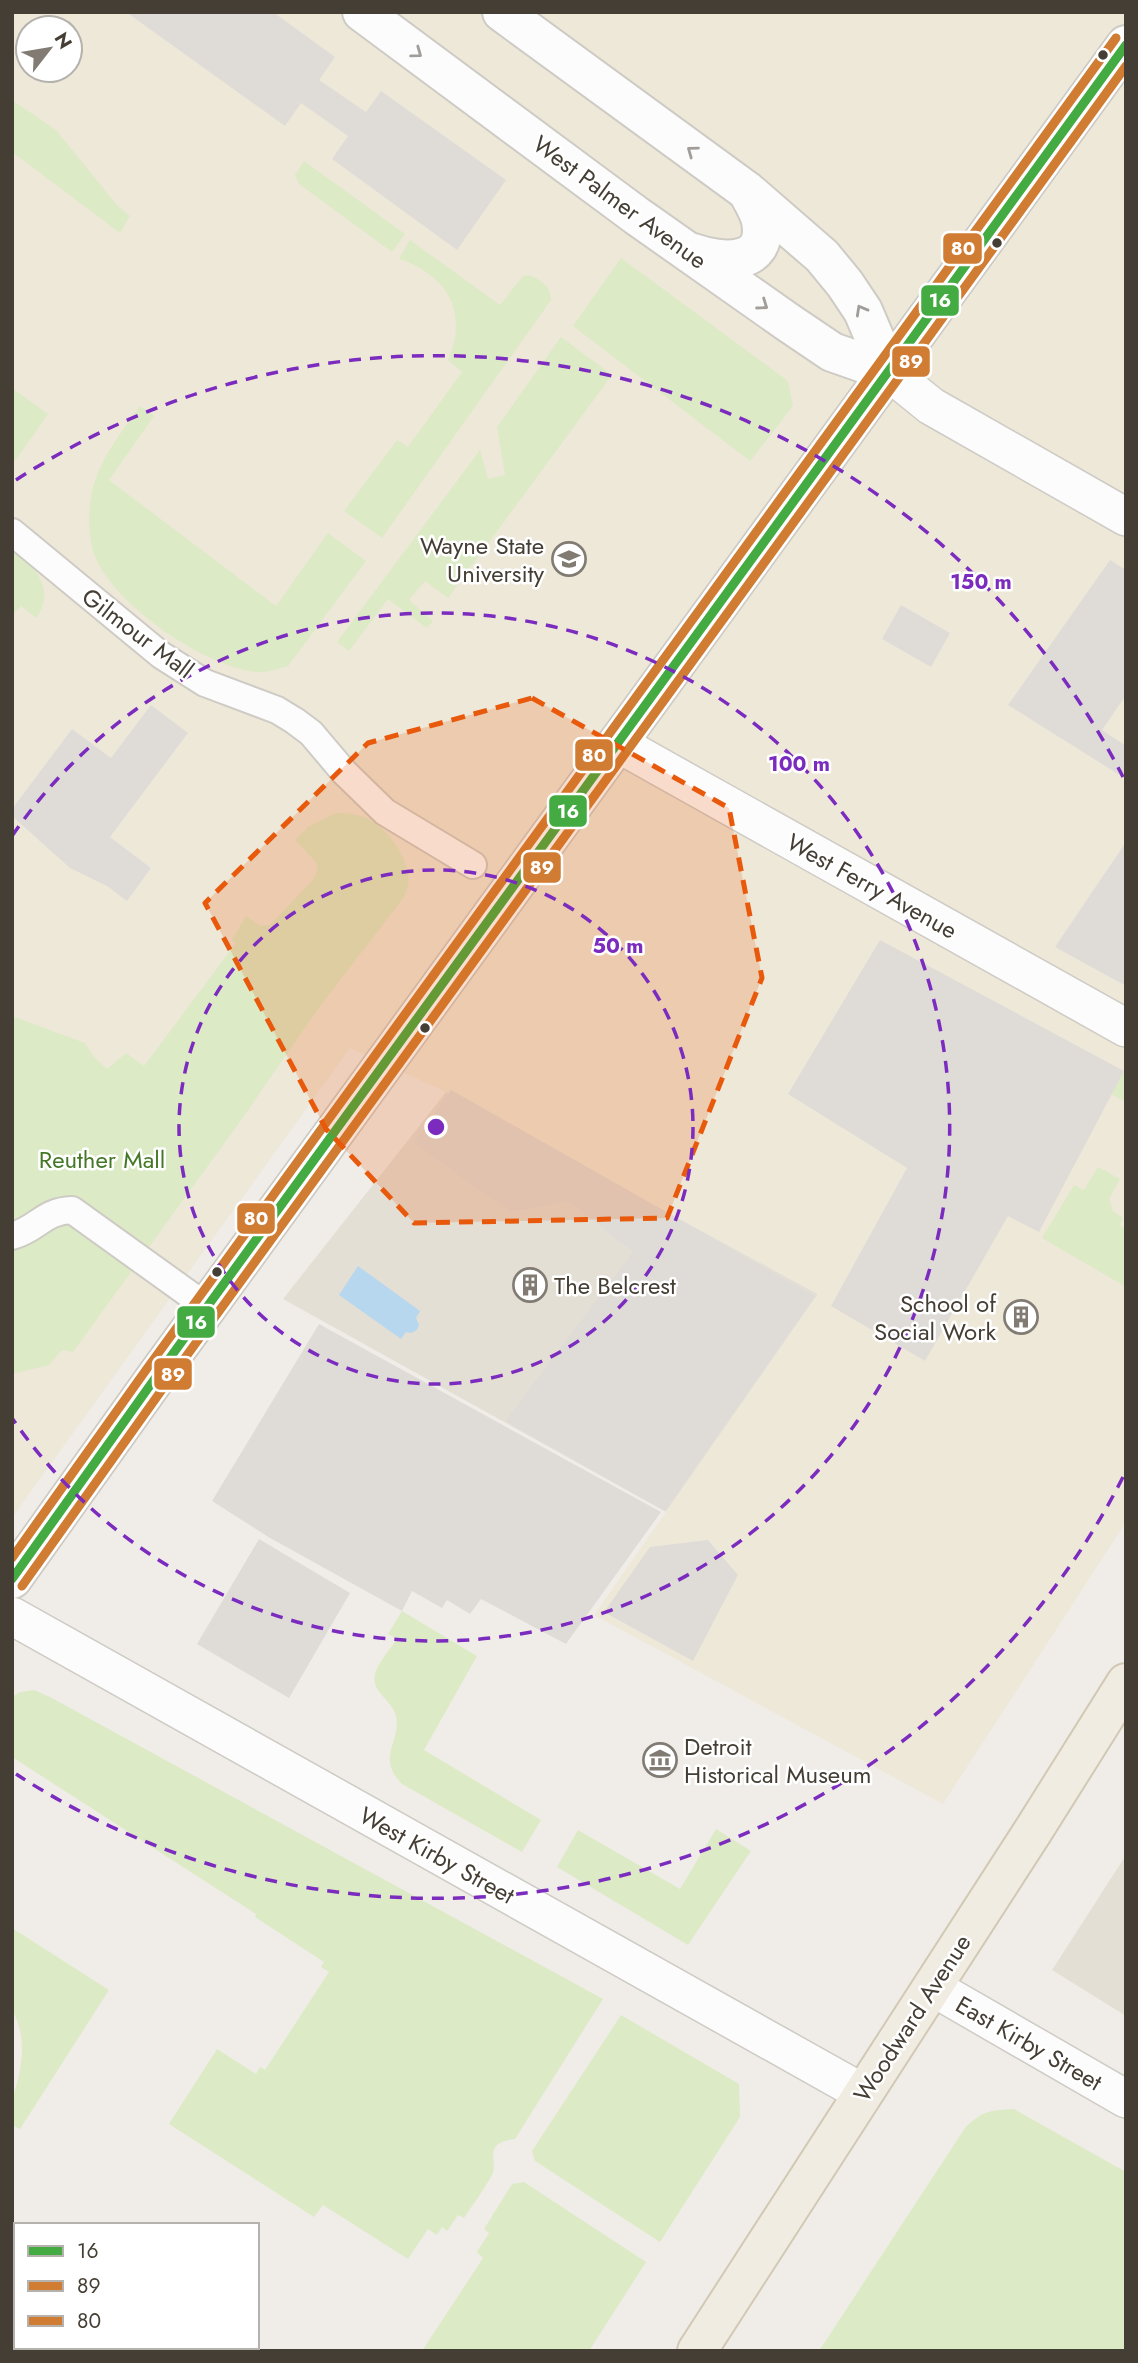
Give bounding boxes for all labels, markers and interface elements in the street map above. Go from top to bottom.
north arrow [14,14,84,84]
text: N [48,27,79,54]
one-way arrow [409,45,422,57]
unlabelled marker [1096,48,1110,62]
street label: West Palmer Avenue [526,127,714,277]
one-way arrow [687,146,699,159]
line badge: 80 [942,232,983,265]
text: 80 [951,235,975,262]
unlabelled marker [990,236,1004,250]
line badge: 16 [920,284,960,317]
text: 16 [929,287,951,314]
one-way arrow [755,297,768,309]
one-way arrow [856,304,869,317]
line badge: 89 [891,345,931,378]
text: 89 [899,348,923,375]
place label: Wayne State University [420,528,544,591]
school or university icon: Wayne State University [550,540,588,578]
text: 150 m [950,567,1012,597]
street label: Gilmour Mall [75,579,201,687]
line badge: 80 [574,738,614,772]
text: 80 [582,742,606,769]
text: 100 m [768,749,830,779]
line badge: 16 [548,794,588,828]
text: 16 [557,798,579,825]
street label: West Ferry Avenue [780,825,964,947]
line badge: 89 [522,851,562,884]
text: 89 [530,854,554,881]
text: 50 m [593,931,643,961]
unlabelled marker [418,1021,432,1035]
centre of rings [424,1115,448,1139]
park label: Reuther Mall [39,1142,165,1177]
line badge: 80 [236,1202,276,1235]
text: 80 [244,1205,268,1232]
unlabelled marker [210,1265,224,1279]
building icon: The Belcrest [511,1266,549,1304]
place label: The Belcrest [554,1268,676,1303]
place label: School of Social Work [874,1286,997,1349]
building icon: School of Social Work [1002,1298,1040,1336]
line badge: 16 [176,1305,216,1339]
text: 16 [185,1309,207,1336]
line badge: 89 [153,1357,193,1391]
text: 89 [161,1361,185,1388]
place label: Detroit Historical Museum [684,1729,872,1792]
museum icon: Detroit Historical Museum [641,1741,679,1779]
street label: West Kirby Street [353,1798,521,1912]
street label: Woodward Avenue [845,1927,979,2109]
street label: East Kirby Street [949,1987,1109,2099]
legend [14,2223,259,2349]
text: 16 [77,2236,99,2266]
text: 89 [77,2271,101,2301]
text: 80 [77,2306,101,2336]

